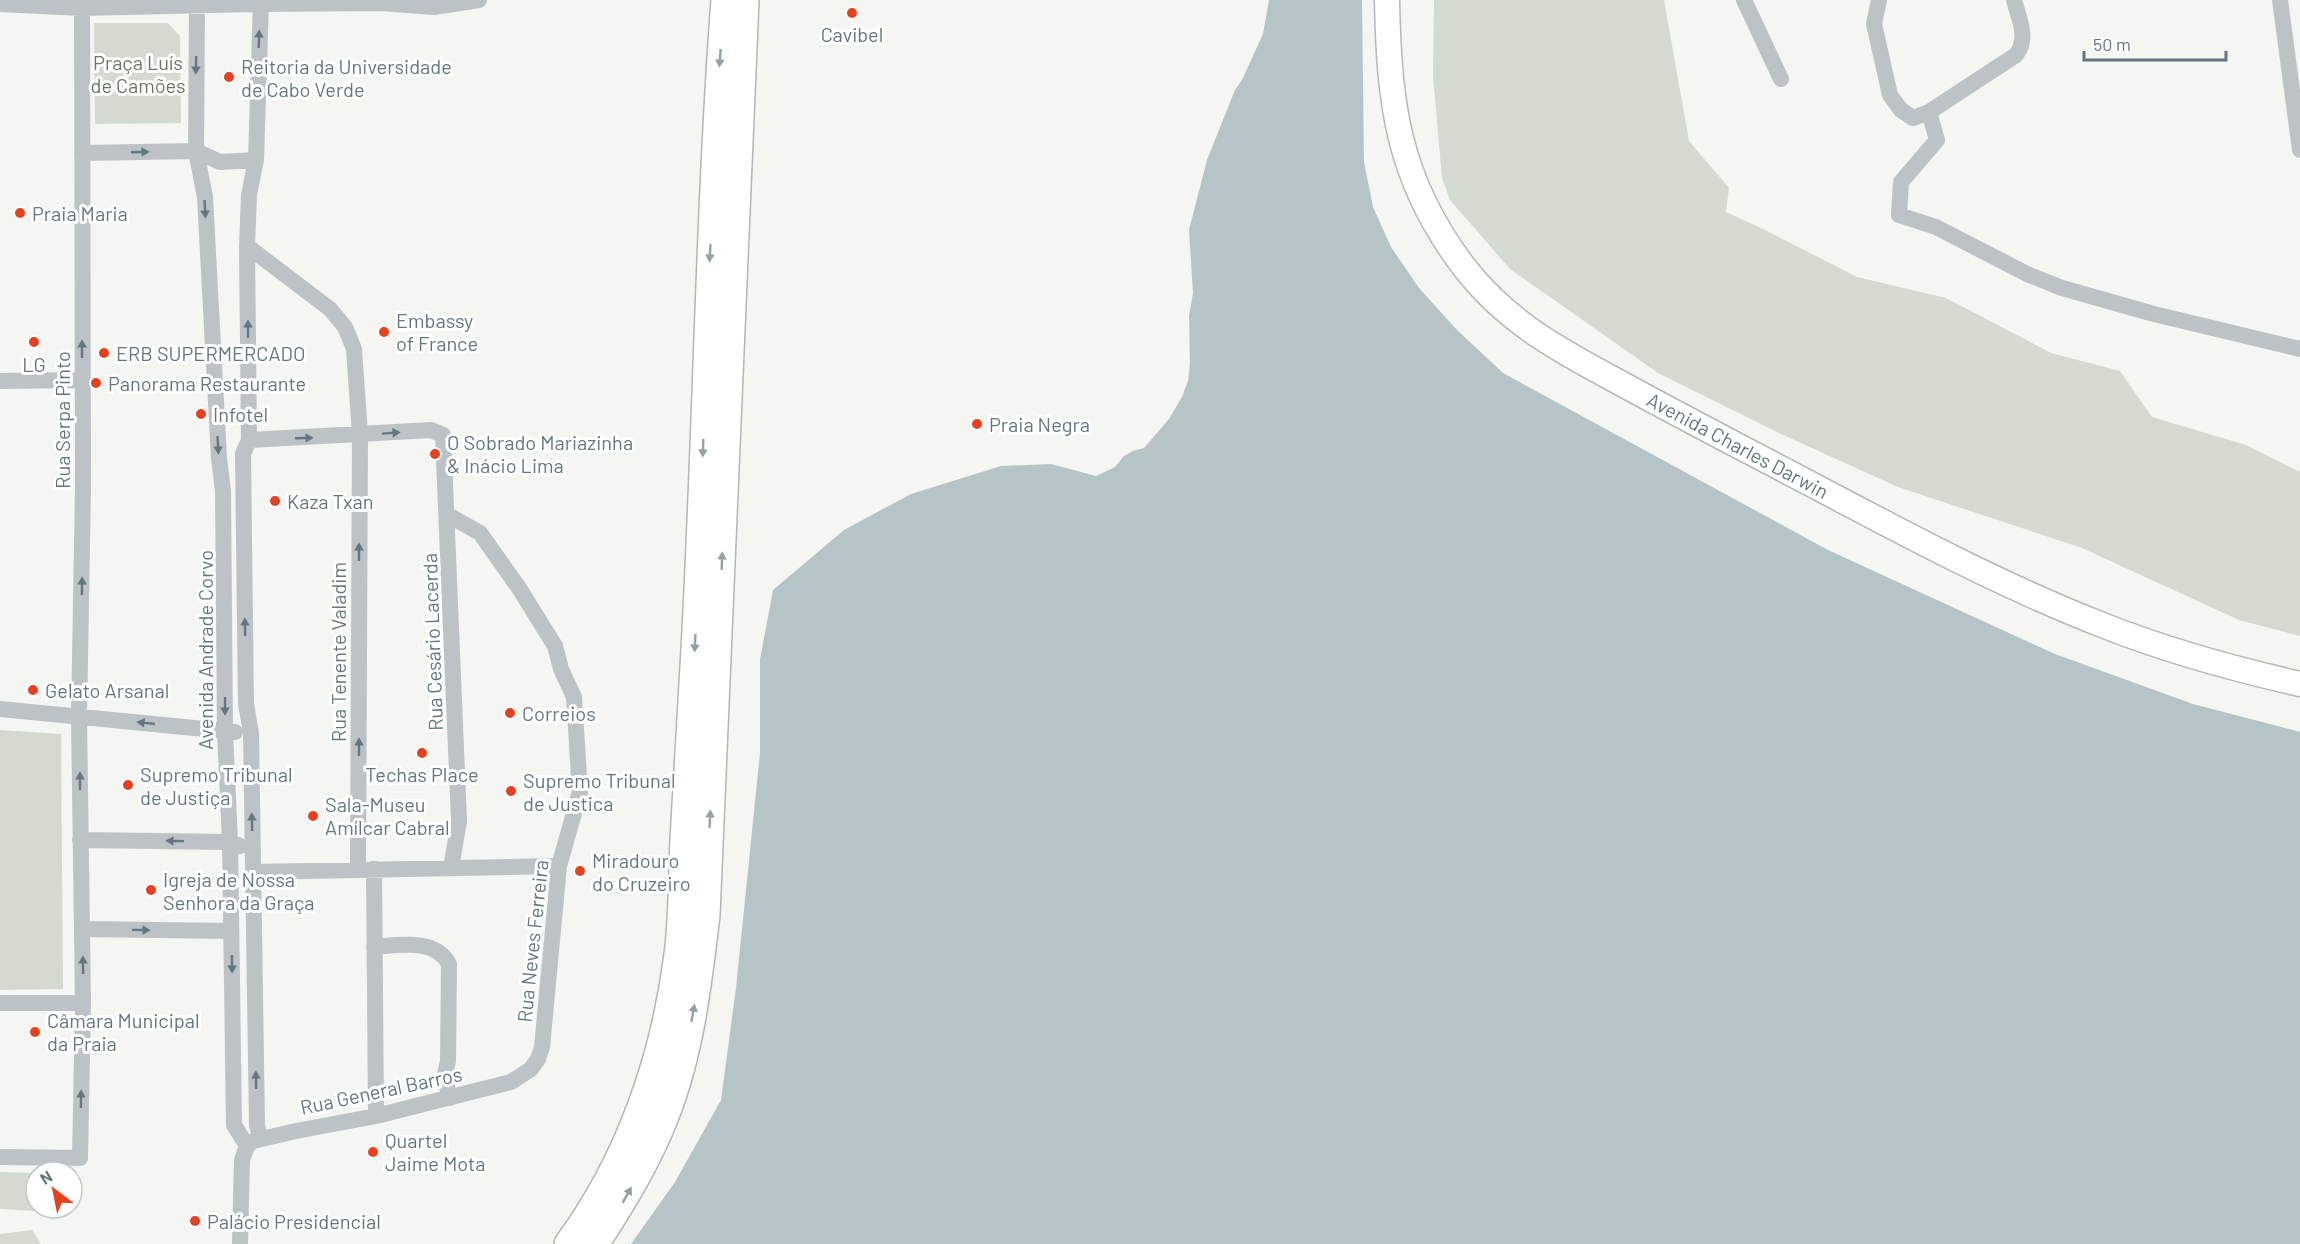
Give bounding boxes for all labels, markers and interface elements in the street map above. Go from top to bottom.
marker: Cavibel [845,6,859,20]
place label: Cavibel [821,22,883,46]
scale bar [2084,24,2226,62]
one-way arrow [254,29,264,48]
text: 50 m [2093,33,2131,55]
one-way arrow [716,49,725,68]
park label: Praça Luís de Camões [90,50,186,97]
place label: Reitoria da Universidade de Cabo Verde [241,54,452,101]
one-way arrow [191,55,201,74]
marker: Reitoria da Universidade de Cabo Verde [222,70,236,84]
one-way arrow [131,147,150,156]
one-way arrow [201,199,210,218]
place label: Praia Maria [32,201,128,225]
marker: Praia Maria [13,206,27,220]
one-way arrow [705,244,714,263]
place label: Embassy of France [396,308,478,355]
one-way arrow [243,319,253,338]
marker: Embassy of France [377,325,391,339]
marker: LG [27,335,41,349]
one-way arrow [77,340,87,359]
place label: ERB SUPERMERCADO [116,341,305,365]
marker: ERB SUPERMERCADO [97,346,111,360]
street label: Rua Serpa Pinto [50,351,74,489]
place label: LG [22,352,46,376]
place label: Panorama Restaurante [108,371,306,395]
marker: Panorama Restaurante [89,376,103,390]
street label: Avenida Charles Darwin [1643,387,1833,503]
place label: Infotel [213,402,268,426]
marker: Infotel [194,407,208,421]
place label: Praia Negra [989,412,1090,436]
marker: Praia Negra [970,417,984,431]
one-way arrow [382,428,401,438]
place label: O Sobrado Mariazinha & Inácio Lima [447,430,633,477]
one-way arrow [295,433,314,442]
one-way arrow [214,436,223,455]
one-way arrow [699,438,708,457]
marker: O Sobrado Mariazinha & Inácio Lima [428,447,442,461]
place label: Kaza Txan [287,489,374,513]
marker: Kaza Txan [268,494,282,508]
one-way arrow [354,543,364,562]
street label: Avenida Andrade Corvo [193,550,217,750]
one-way arrow [717,552,727,571]
street label: Rua Cesário Lacerda [417,553,447,731]
street label: Rua Tenente Valadim [326,562,350,742]
one-way arrow [77,577,87,596]
one-way arrow [240,618,250,637]
one-way arrow [691,633,700,652]
place label: Gelato Arsanal [45,678,169,702]
marker: Gelato Arsanal [26,683,40,697]
one-way arrow [220,696,230,715]
place label: Correios [522,701,596,725]
marker: Correios [503,706,517,720]
one-way arrow [136,718,155,728]
one-way arrow [354,738,364,757]
marker: Techas Place [415,746,429,760]
place label: Supremo Tribunal de Justiça [140,762,293,809]
place label: Techas Place [365,762,479,786]
place label: Supremo Tribunal de Justica [523,768,676,815]
one-way arrow [75,772,84,791]
marker: Supremo Tribunal de Justiça [121,778,135,792]
marker: Supremo Tribunal de Justica [504,784,518,798]
place label: Sala-Museu Amílcar Cabral [325,792,450,839]
marker: Sala-Museu Amílcar Cabral [306,809,320,823]
one-way arrow [705,809,714,828]
one-way arrow [247,812,256,831]
one-way arrow [165,836,184,846]
place label: Miradouro do Cruzeiro [592,848,691,895]
street label: Rua Neves Ferreira [512,859,552,1023]
marker: Miradouro do Cruzeiro [573,864,587,878]
place label: Igreja de Nossa Senhora da Graça [163,867,315,914]
marker: Igreja de Nossa Senhora da Graça [144,883,158,897]
one-way arrow [132,925,151,935]
one-way arrow [227,954,236,973]
one-way arrow [78,955,88,974]
one-way arrow [689,1003,698,1022]
place label: Câmara Municipal da Praia [47,1008,200,1055]
marker: Câmara Municipal da Praia [28,1025,42,1039]
street label: Rua General Barros [298,1061,464,1119]
one-way arrow [251,1070,261,1089]
one-way arrow [76,1090,86,1109]
place label: Quartel Jaime Mota [385,1128,486,1175]
marker: Quartel Jaime Mota [366,1145,380,1159]
north arrow [24,1160,84,1220]
text: N [36,1166,55,1188]
one-way arrow [622,1186,632,1203]
place label: Palácio Presidencial [207,1209,381,1233]
marker: Palácio Presidencial [188,1214,202,1228]

